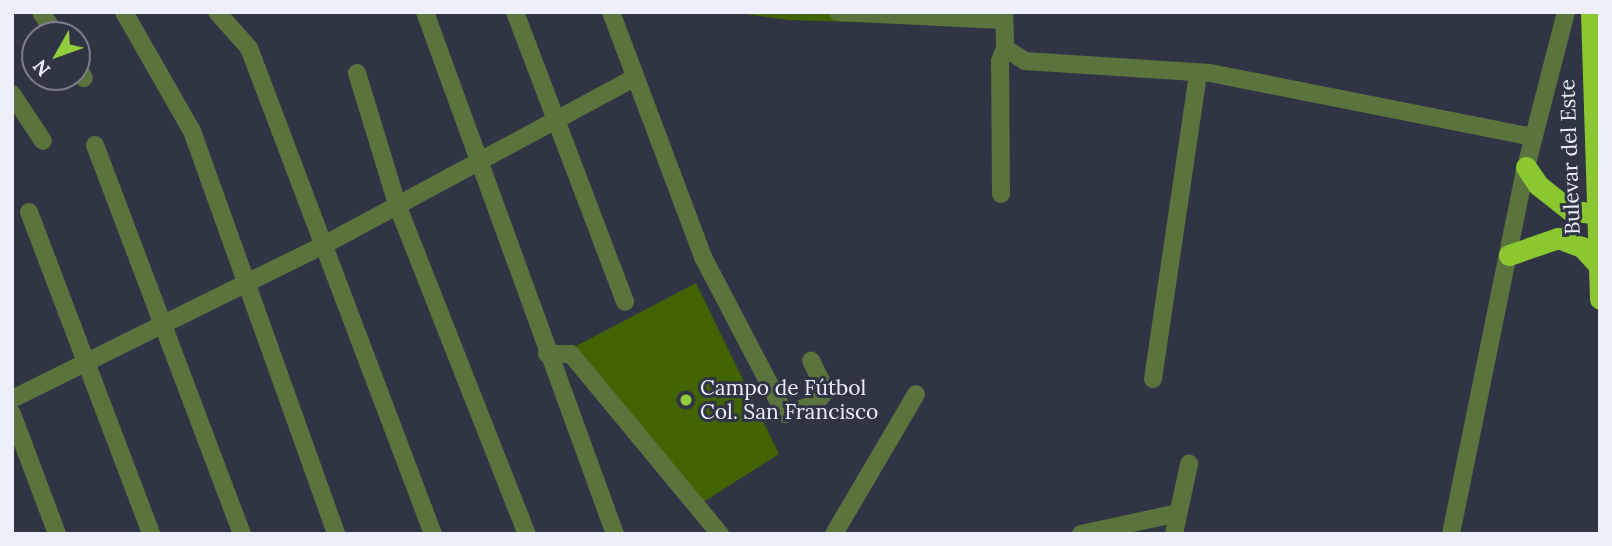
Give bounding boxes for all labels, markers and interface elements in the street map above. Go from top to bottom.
north arrow [21,21,91,91]
text: N [28,55,55,82]
street label: Bulevar del Este [1555,79,1585,235]
place label: Campo de Fútbol Col. San Francisco [700,375,878,425]
marker: Campo de Fútbol Col. San Francisco [678,392,694,408]

